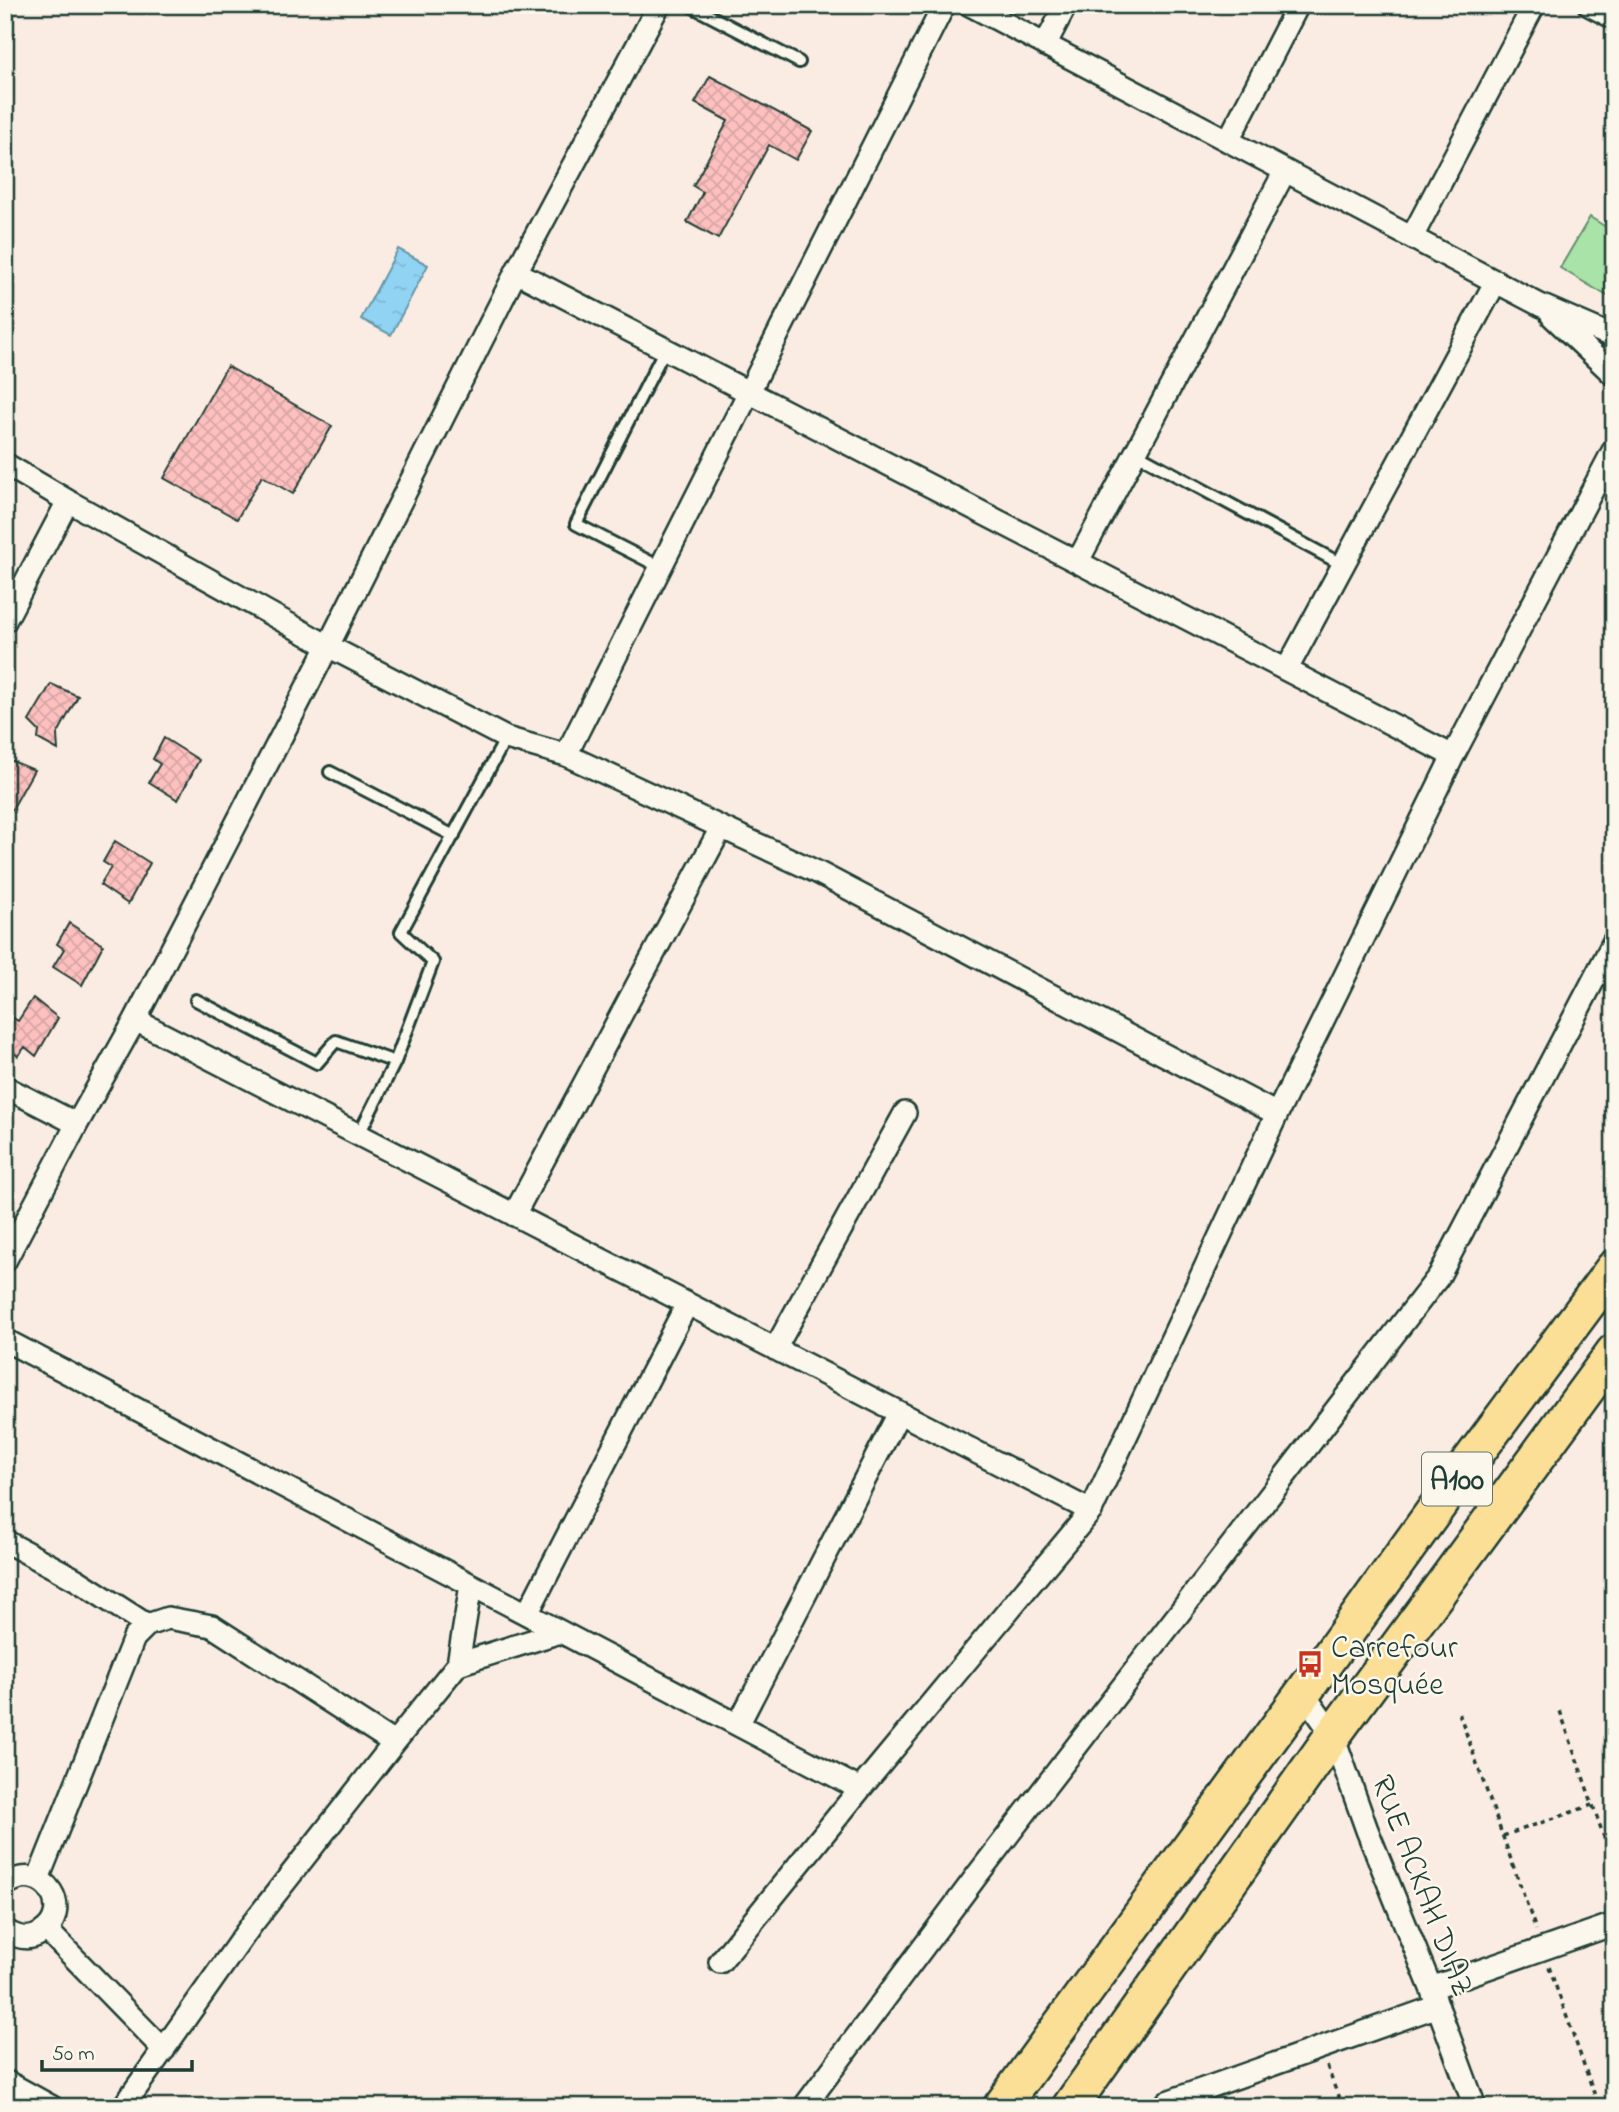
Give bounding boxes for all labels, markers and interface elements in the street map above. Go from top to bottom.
road number: A100 [1422,1452,1492,1506]
place label: Carrefour Mosquée [1331,1626,1458,1710]
bus stop icon: Carrefour Mosquée [1295,1649,1325,1679]
street label: RUE ACKAH DIAZ [1357,1769,1484,2004]
scale bar [42,2028,192,2072]
text: 50 m [52,2040,95,2070]

